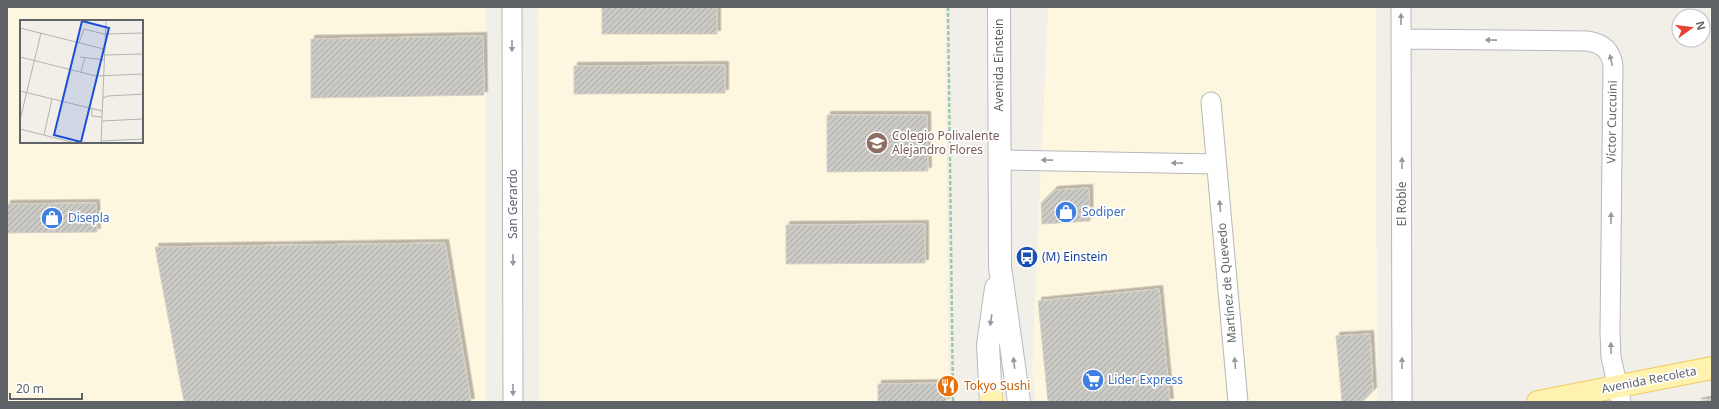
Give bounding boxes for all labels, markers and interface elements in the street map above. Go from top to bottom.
north arrow [1671,8,1711,48]
one-way arrow [1398,12,1404,25]
street label: Avenida Einstein [990,19,1007,111]
text: N [1693,19,1710,32]
inset map [20,20,143,143]
one-way arrow [1485,36,1497,43]
one-way arrow [509,40,515,53]
one-way arrow [1608,54,1614,66]
street label: Víctor Cuccuini [1602,80,1621,164]
place label: Colegio Polivalente Alejandro Flores [892,127,1000,158]
school or university icon: Colegio Polivalente Alejandro Flores [864,130,890,156]
one-way arrow [1399,156,1405,169]
one-way arrow [1041,157,1053,164]
one-way arrow [1170,160,1183,166]
street label: San Gerardo [504,169,521,239]
street label: El Roble [1393,181,1410,226]
shop icon: Sodiper [1053,199,1079,225]
one-way arrow [1217,200,1223,212]
place label: Sodiper [1082,203,1125,220]
shop icon: Disepla [39,205,65,231]
place label: Disepla [68,209,110,226]
one-way arrow [1608,211,1614,224]
street label: Martínez de Quevedo [1213,222,1240,344]
bus stop icon: (M) Einstein [1014,244,1040,270]
place label: (M) Einstein [1042,248,1108,265]
one-way arrow [510,254,516,267]
one-way arrow [988,314,994,326]
one-way arrow [1607,342,1614,354]
one-way arrow [1399,356,1405,369]
one-way arrow [1011,357,1017,369]
one-way arrow [1231,357,1238,369]
street label: Avenida Recoleta [1600,362,1698,397]
supermarket icon: Lider Express [1080,367,1106,393]
place label: Lider Express [1108,371,1183,388]
restaurant icon: Tokyo Sushi [935,373,961,399]
scale bar [10,375,82,401]
place label: Tokyo Sushi [964,377,1030,394]
text: 20 m [16,380,44,397]
one-way arrow [510,384,516,397]

